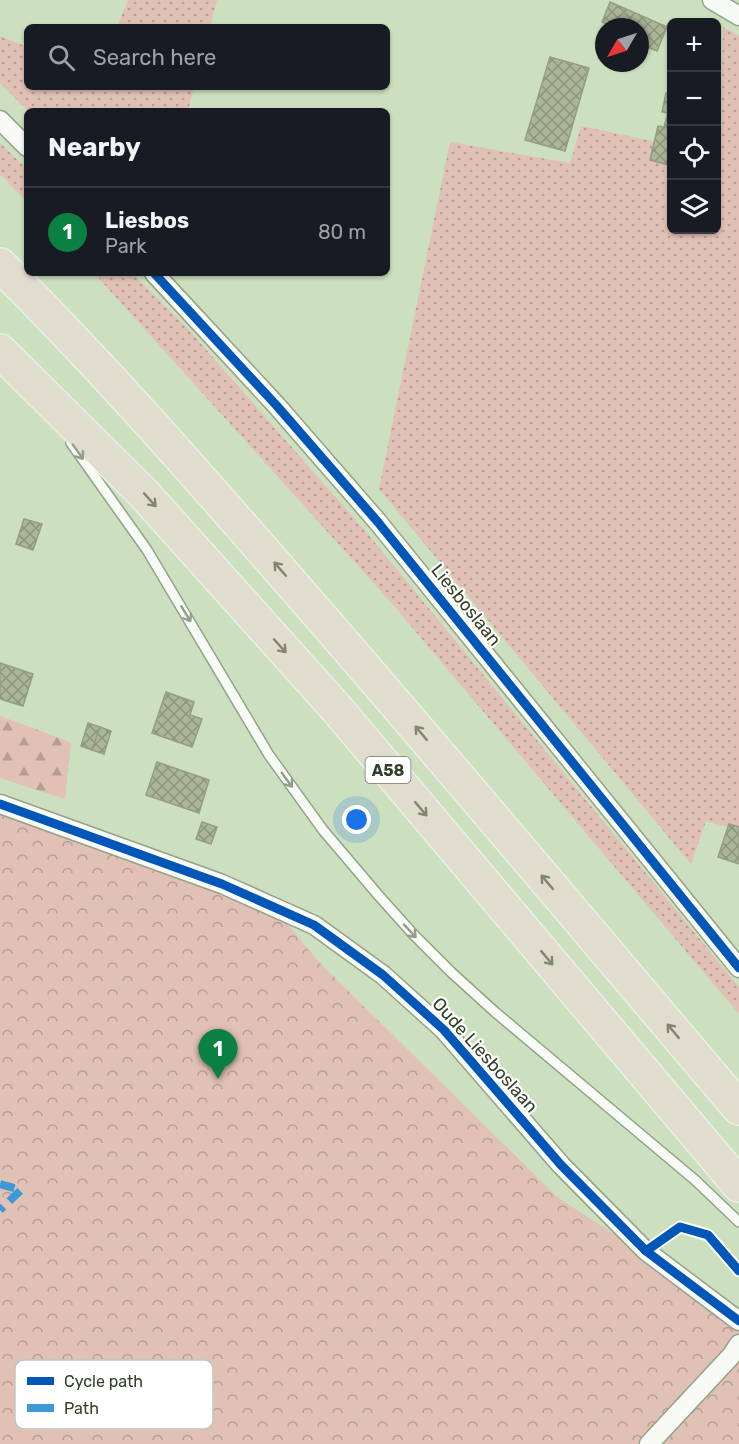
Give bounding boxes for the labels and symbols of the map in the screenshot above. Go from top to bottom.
north arrow [595,18,649,72]
one-way arrow [72,443,84,459]
one-way arrow [143,492,157,507]
street label: Liesboslaan [426,560,506,650]
one-way arrow [273,562,287,577]
one-way arrow [180,605,192,622]
one-way arrow [273,638,287,653]
one-way arrow [414,726,428,741]
road number: A58 [366,757,410,783]
one-way arrow [281,772,293,788]
one-way arrow [414,801,428,816]
your location [342,805,371,834]
one-way arrow [540,875,554,890]
one-way arrow [403,923,417,938]
one-way arrow [540,950,554,965]
street label: Oude Liesboslaan [428,993,542,1117]
one-way arrow [666,1024,680,1039]
pin: 1 [198,1030,238,1079]
legend [15,1360,213,1429]
text: Cycle path [64,1372,143,1391]
text: Path [64,1399,99,1418]

